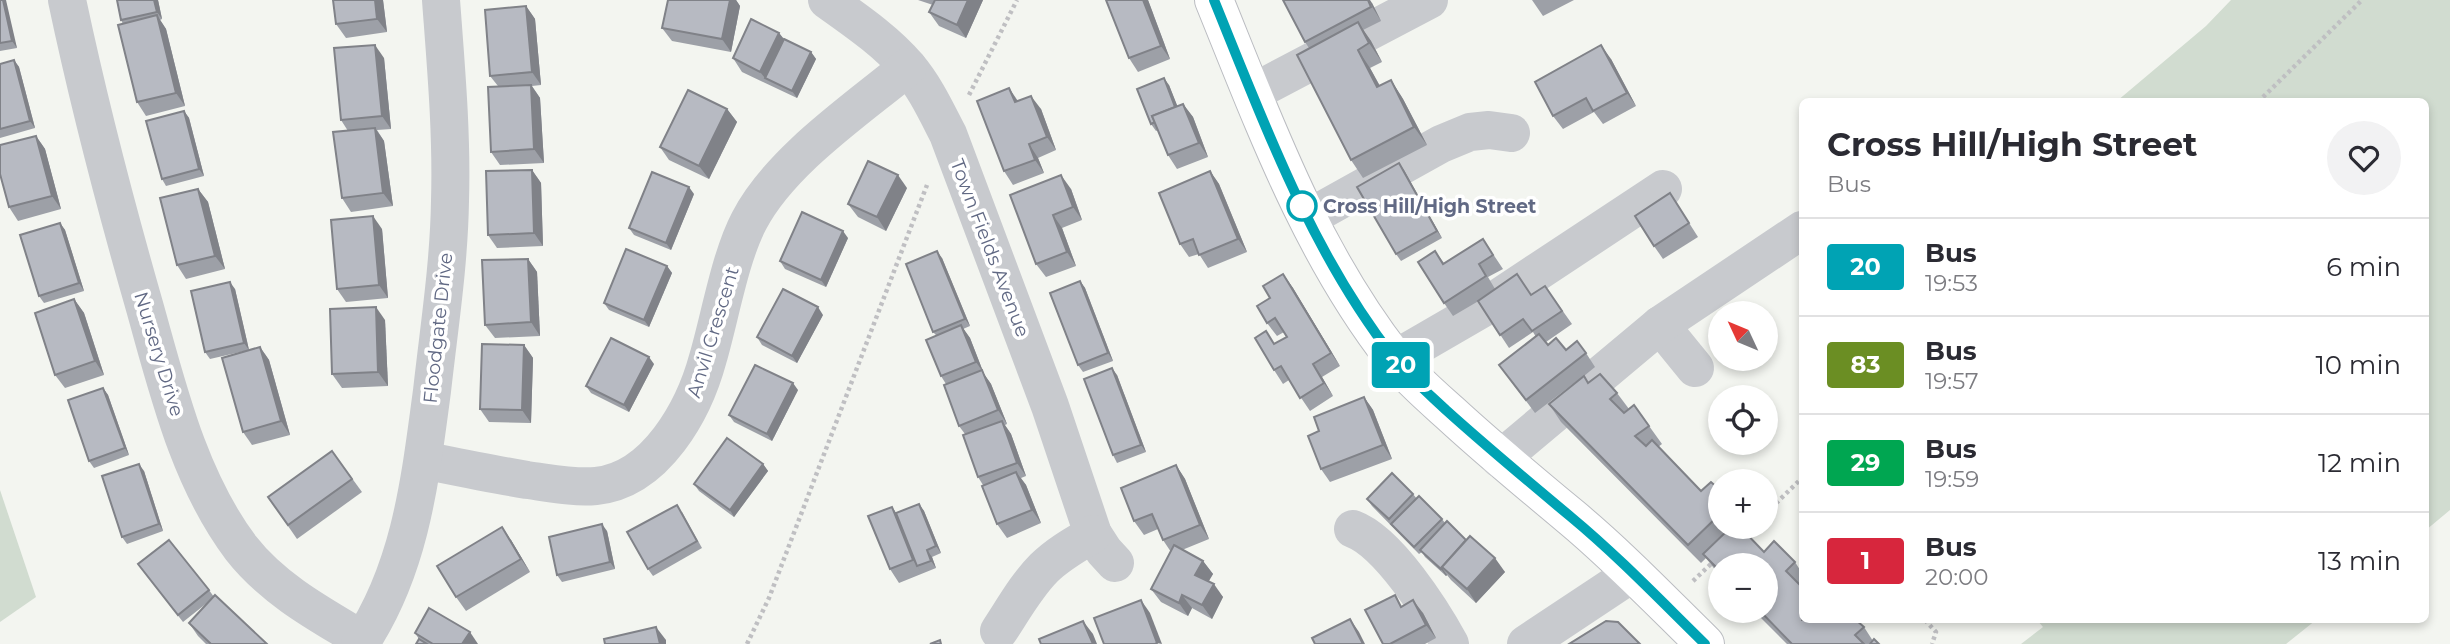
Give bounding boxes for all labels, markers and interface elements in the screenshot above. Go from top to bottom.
button: heart [2327,121,2401,195]
text: Cross Hill/High Street [1827,124,2197,164]
street label: Town Fields Avenue [945,156,1035,340]
text: Bus [1827,170,1871,198]
marker: Cross Hill/High Street [1287,191,1317,221]
place label: Cross Hill/High Street [1323,195,1536,218]
text: Bus [1925,237,1977,269]
street label: Floodgate Drive [419,251,457,405]
text: 6 min [2326,251,2401,283]
text: 20 [1850,252,1881,281]
street label: Anvil Crescent [682,263,744,400]
text: 19:53 [1925,269,1978,297]
street label: Nursery Drive [129,289,189,419]
north arrow [1708,301,1778,371]
map controls [1708,301,1778,623]
text: Bus [1925,335,1977,367]
line badge: 20 [1370,342,1432,388]
text: 10 min [2315,349,2401,381]
text: 20 [1386,350,1416,379]
text: 83 [1850,350,1881,379]
text: 19:57 [1925,367,1978,395]
button: locate [1708,385,1778,455]
text: Bus [1925,433,1977,465]
text: 12 min [2318,447,2401,479]
text: 29 [1851,448,1880,477]
text: 19:59 [1925,465,1979,493]
button: + [1708,469,1778,539]
text: Bus [1925,531,1977,563]
text: 13 min [2318,545,2401,577]
text: 1 [1861,546,1870,575]
button: − [1708,553,1778,623]
text: 20:00 [1925,563,1989,591]

